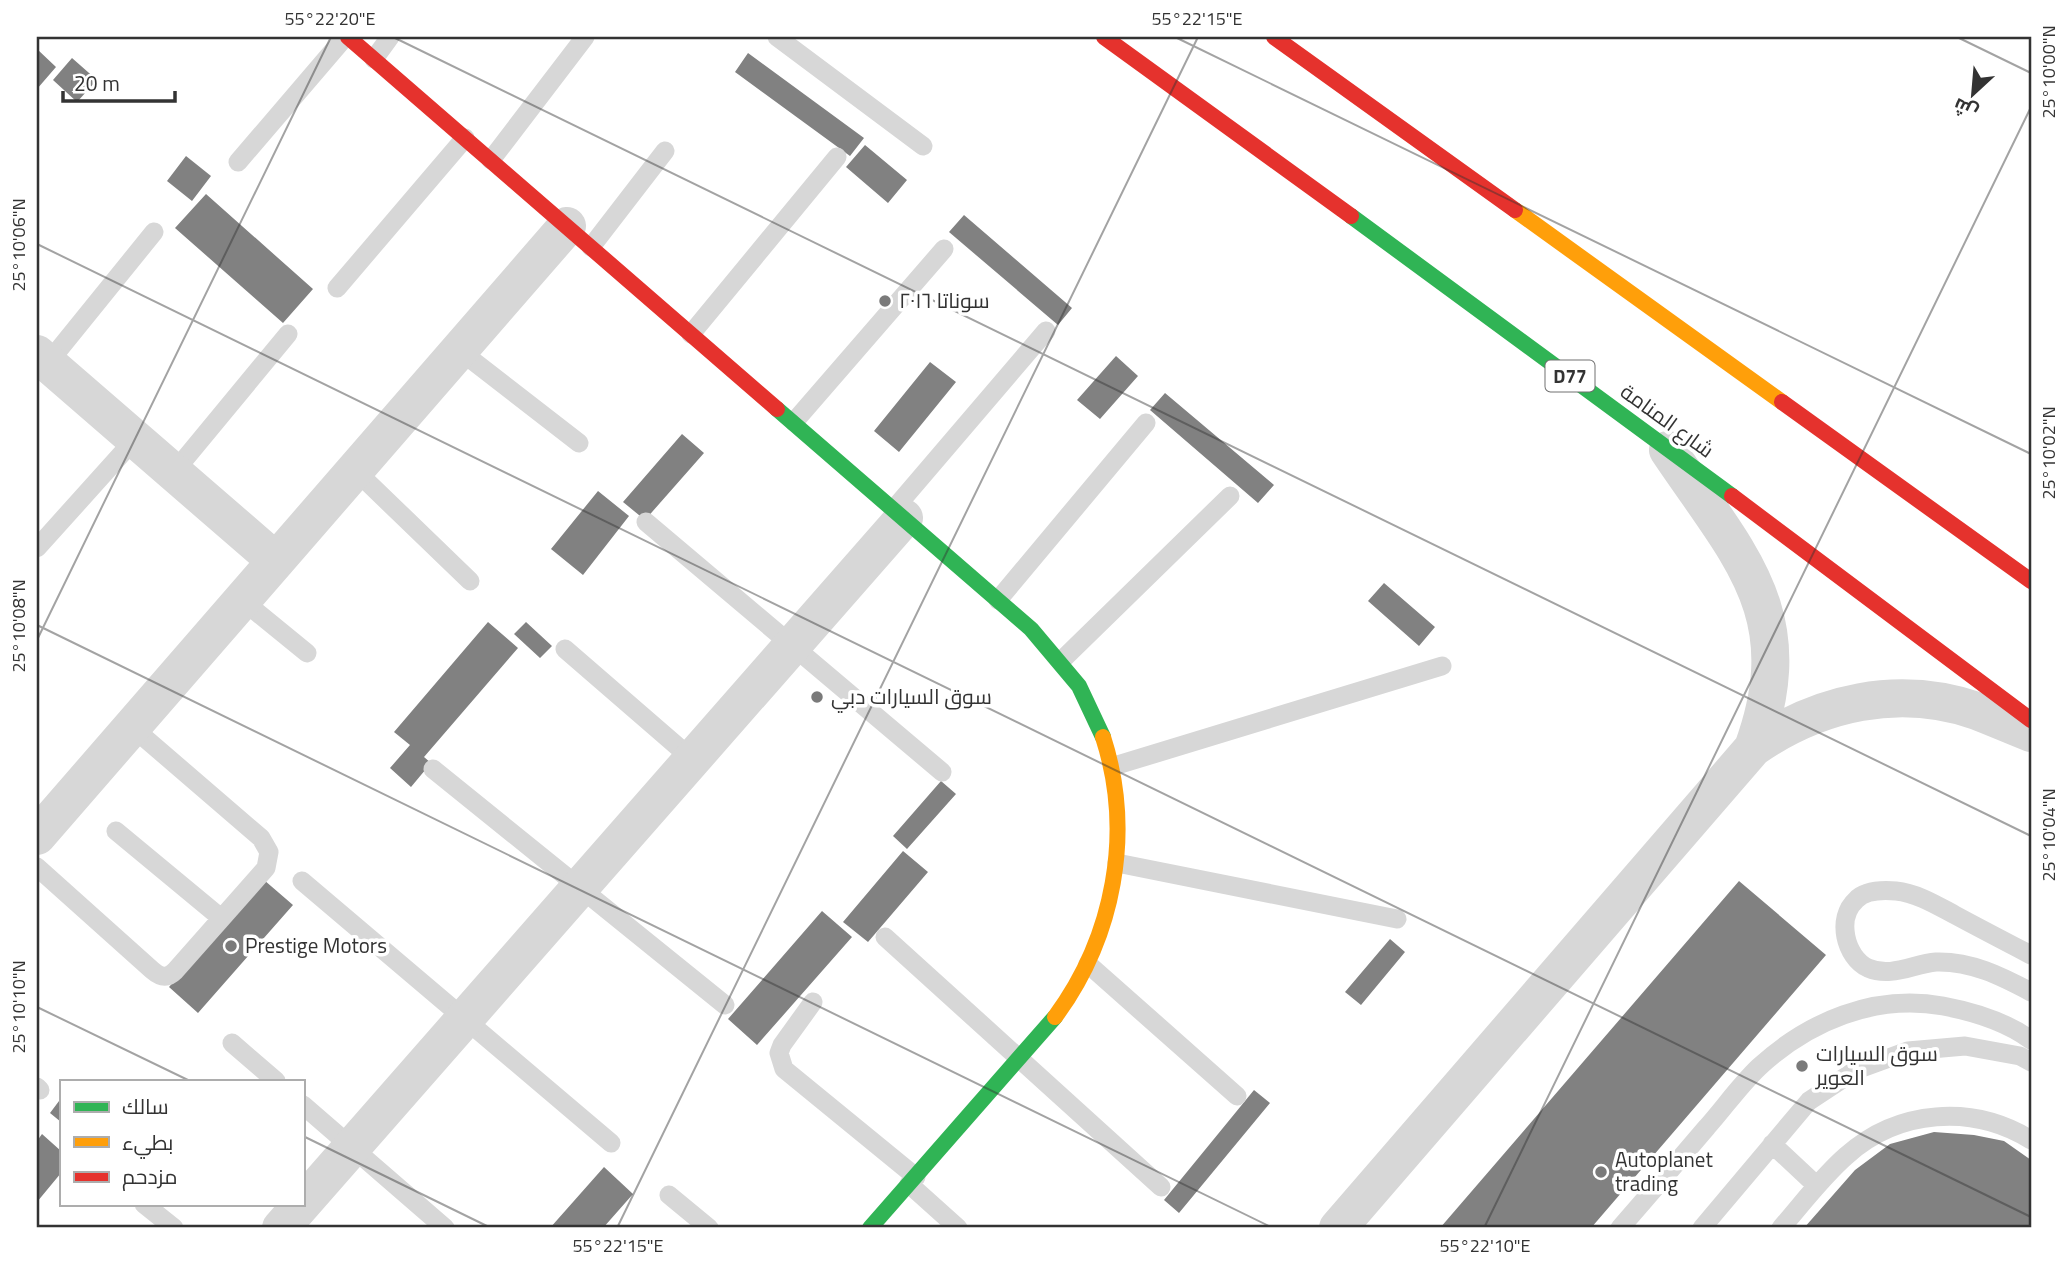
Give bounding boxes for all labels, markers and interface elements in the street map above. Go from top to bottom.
text: 55°22'20"E [285,5,376,32]
text: 55°22'15"E [1152,5,1243,32]
text: 25°10'00"N [2035,25,2062,119]
scale bar [63,60,175,104]
north arrow [1938,60,2008,130]
text: 20 m [74,67,120,99]
text: ش [1948,91,1983,128]
text: 25°10'06"N [5,198,32,292]
place label: سوناتا ٢٠١٦ [899,284,990,316]
marker: سوناتا ٢٠١٦ [877,293,893,309]
road number: D77 [1546,360,1594,392]
street label: شارع المنامة [1614,375,1721,465]
text: 25°10'02"N [2035,406,2062,500]
text: 25°10'08"N [5,579,32,673]
place label: سوق السيارات دبي [831,680,992,713]
marker: سوق السيارات دبي [809,689,825,705]
text: 25°10'04"N [2035,788,2062,882]
place label: Prestige Motors [245,929,387,961]
marker: Prestige Motors [223,938,239,954]
text: 25°10'10"N [5,960,32,1054]
place label: سوق السيارات العوير [1815,1037,1938,1093]
marker: سوق السيارات العوير [1794,1058,1810,1074]
legend [60,1080,304,1206]
text: سالك [122,1090,169,1122]
text: بطيء [122,1126,173,1159]
place label: Autoplanet trading [1615,1143,1713,1199]
text: مزدحم [122,1160,177,1192]
marker: Autoplanet trading [1593,1164,1609,1180]
text: 55°22'15"E [573,1232,664,1259]
text: 55°22'10"E [1440,1232,1531,1259]

